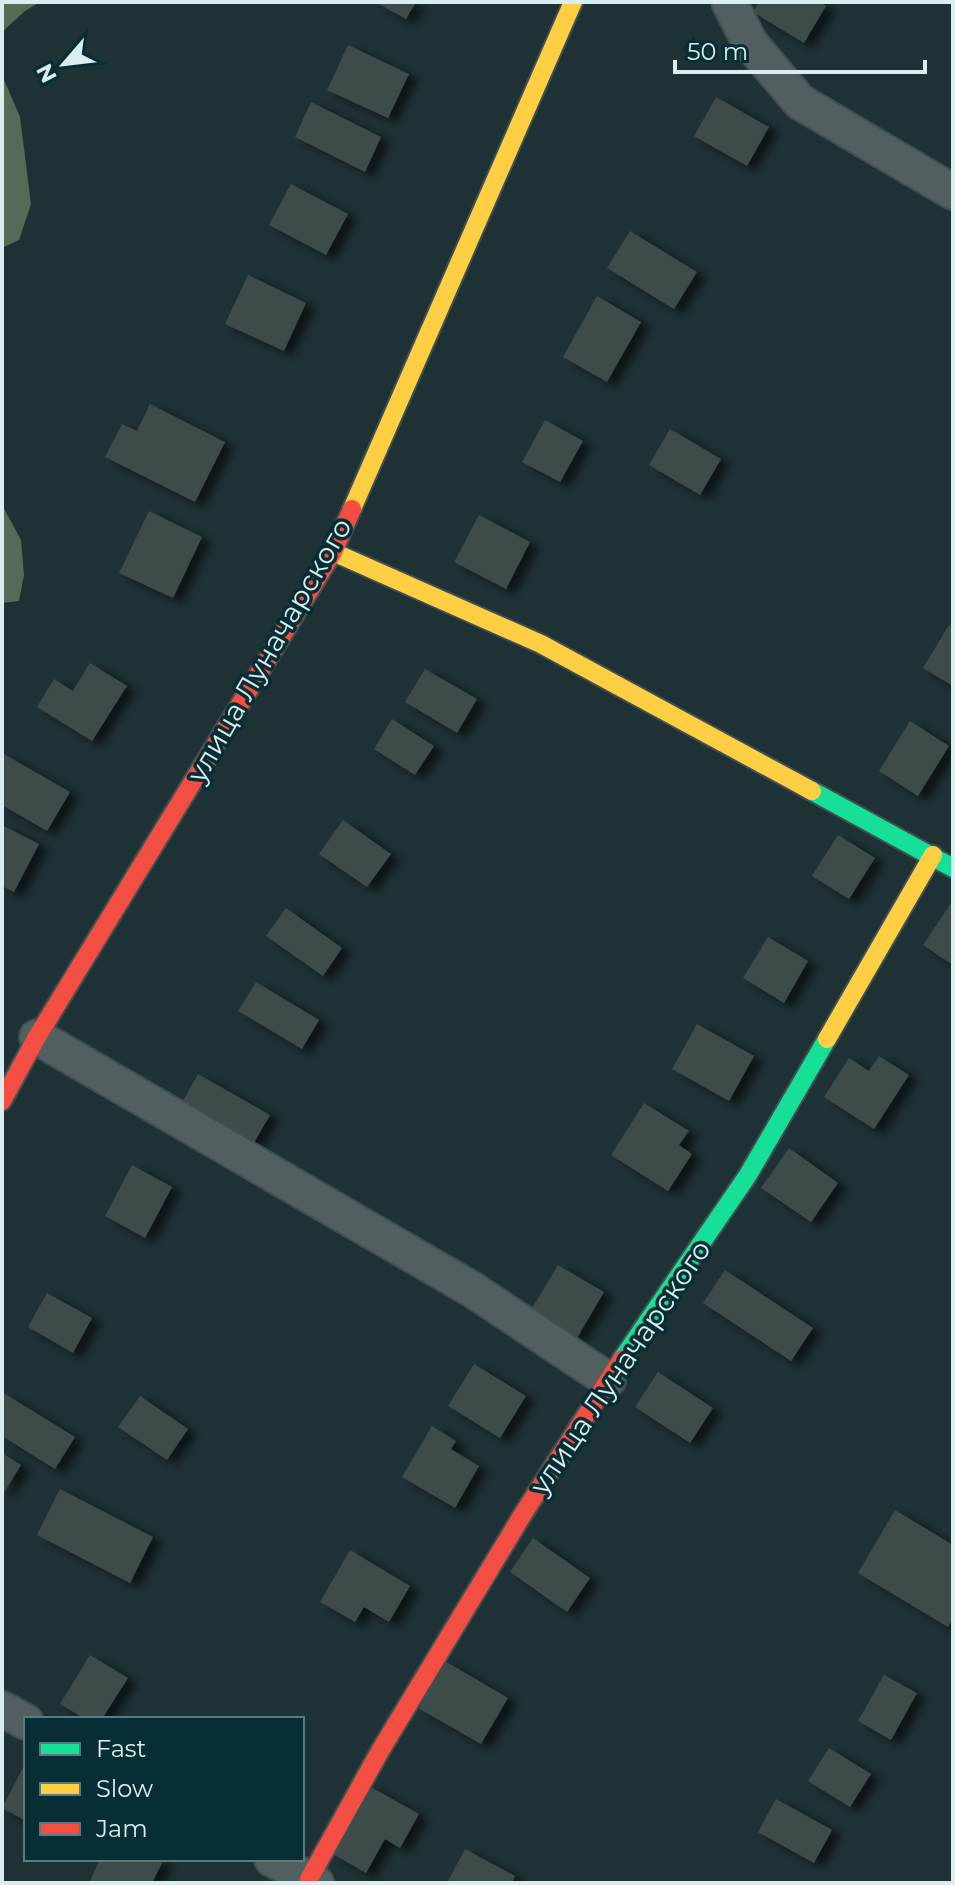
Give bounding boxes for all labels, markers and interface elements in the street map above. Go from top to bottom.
north arrow [24,24,104,104]
scale bar [675,24,925,74]
text: 50 m [687,37,748,66]
text: N [31,59,63,87]
street label: улица Луначарского [179,512,359,789]
street label: улица Луначарского [522,1233,718,1502]
legend [24,1717,304,1861]
text: Fast [96,1734,147,1763]
text: Slow [96,1774,153,1803]
text: Jam [95,1814,148,1843]

